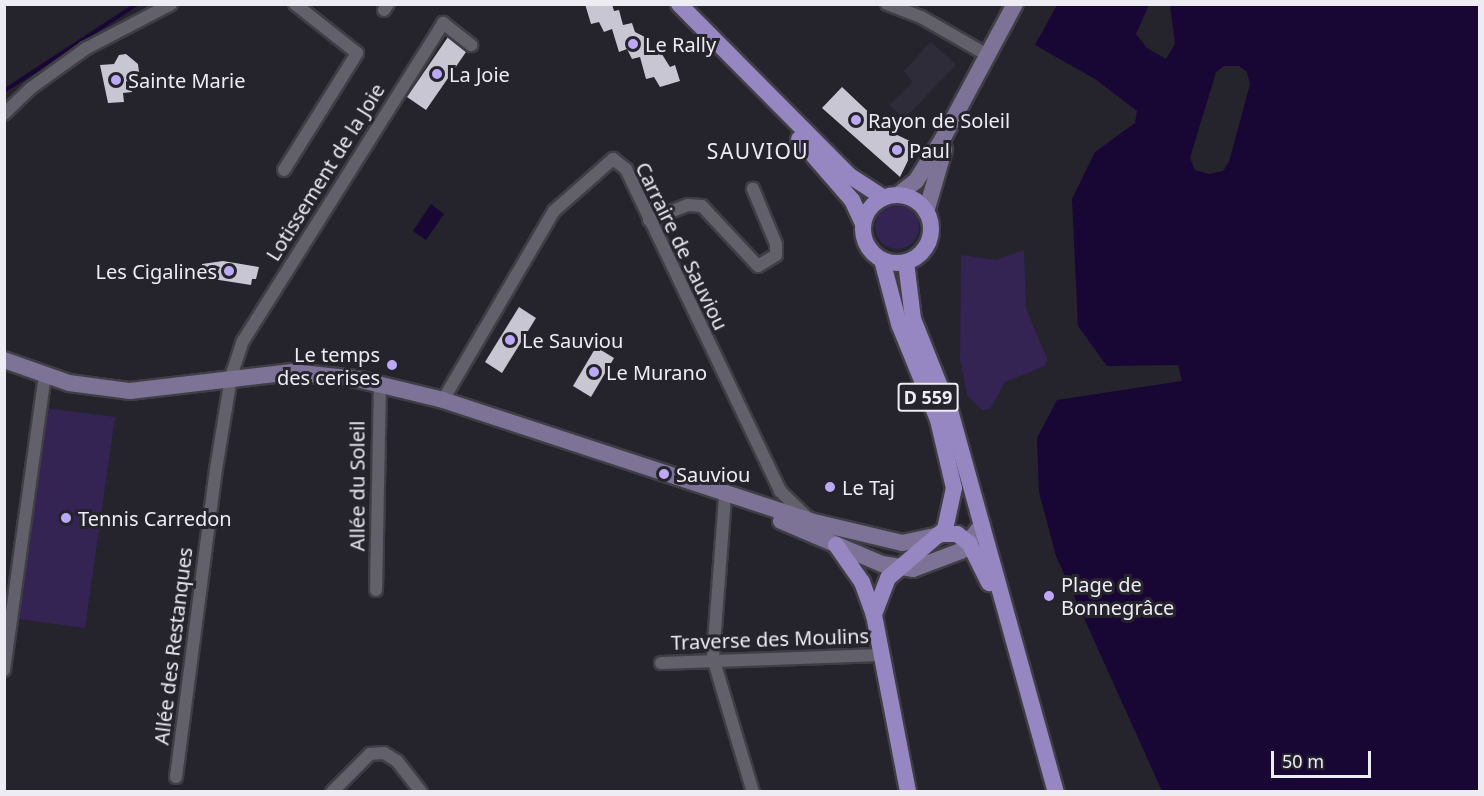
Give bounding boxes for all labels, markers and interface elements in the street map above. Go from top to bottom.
place label: Le Rally [645,32,716,56]
marker: Le Rally [626,37,640,51]
place label: La Joie [449,62,510,86]
marker: La Joie [430,67,444,81]
place label: Sainte Marie [128,68,245,92]
marker: Sainte Marie [109,73,123,87]
street label: Lotissement de la Joie [261,79,389,265]
place label: Rayon de Soleil [868,108,1010,132]
marker: Rayon de Soleil [849,113,863,127]
district label: SAUVIOU [707,138,809,164]
place label: Paul [909,138,950,162]
marker: Paul [890,143,904,157]
street label: Carraire de Sauviou [631,158,733,334]
place label: Les Cigalines [96,259,217,283]
marker: Les Cigalines [222,264,236,278]
place label: Le Sauviou [522,328,623,352]
marker: Le Sauviou [503,333,517,347]
place label: Le temps des cerises [277,342,380,389]
marker: Le temps des cerises [385,358,399,372]
place label: Le Murano [606,360,707,384]
marker: Le Murano [587,365,601,379]
road number: D 559 [896,382,960,412]
street label: Allée du Soleil [345,421,369,551]
place label: Sauviou [676,462,750,486]
marker: Sauviou [657,467,671,481]
place label: Le Taj [842,475,895,499]
marker: Le Taj [823,480,837,494]
place label: Tennis Carredon [78,506,232,530]
marker: Tennis Carredon [59,511,73,525]
street label: Allée des Restanques [149,546,197,746]
place label: Plage de Bonnegrâce [1061,572,1174,619]
marker: Plage de Bonnegrâce [1042,589,1056,603]
street label: Traverse des Moulins [671,624,869,654]
scale bar [1274,739,1374,777]
text: 50 m [1282,749,1324,773]

